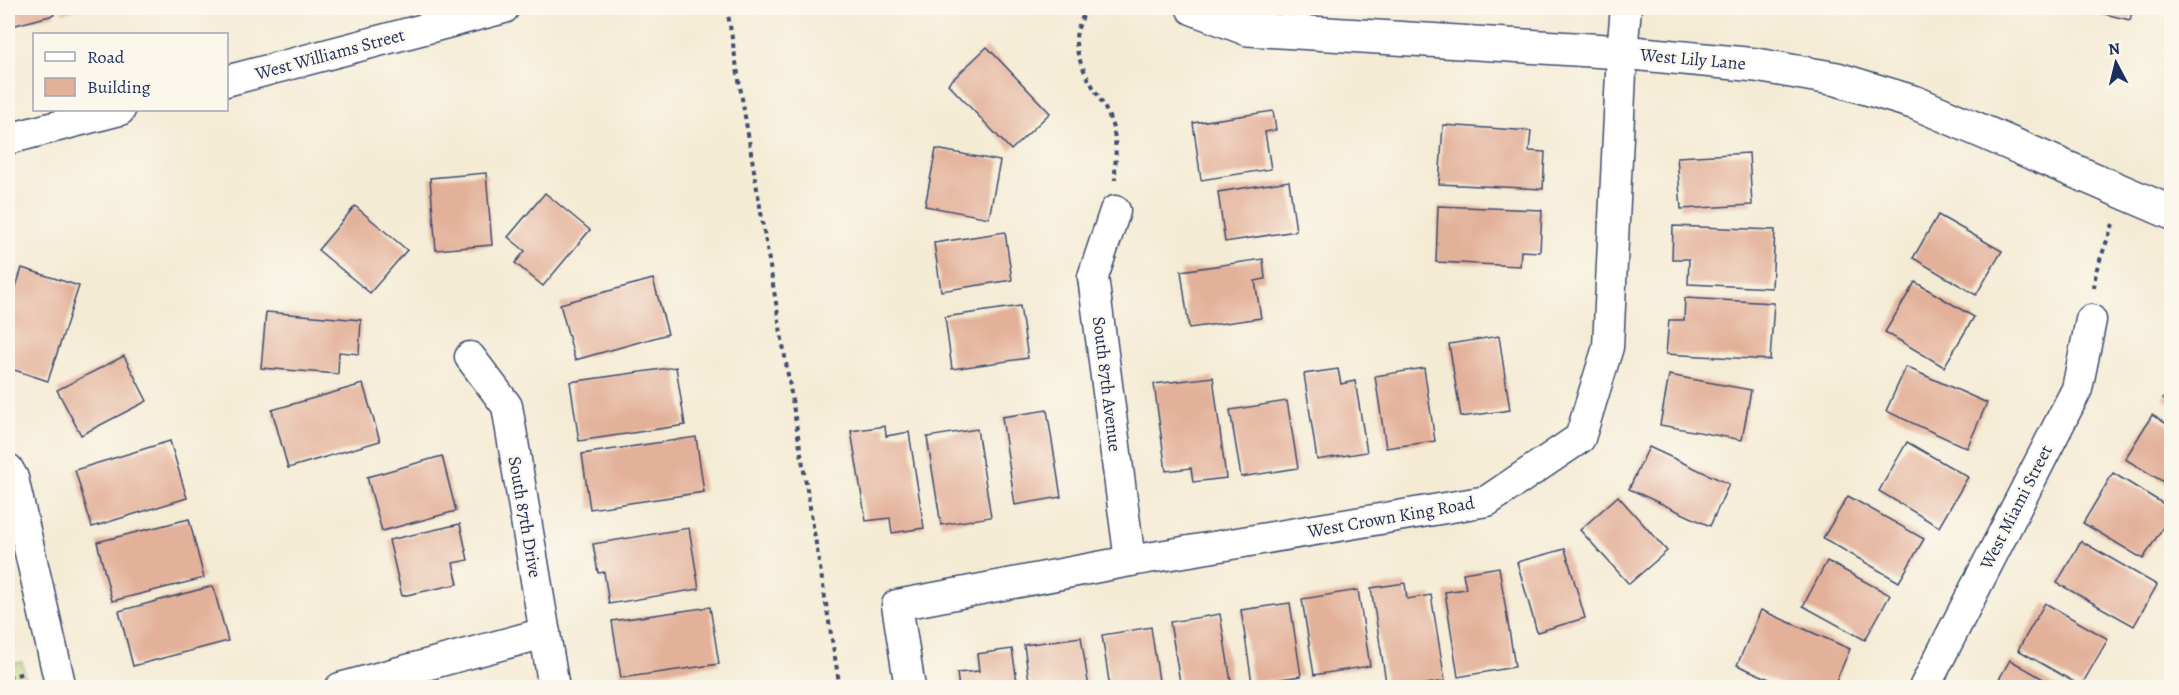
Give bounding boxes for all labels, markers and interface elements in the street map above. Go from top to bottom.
street label: West Williams Street [252,23,407,86]
legend [33,33,228,111]
north arrow [2086,33,2146,93]
text: N [2107,37,2122,61]
street label: West Lily Lane [1638,42,1747,76]
text: Road [87,45,125,69]
text: Building [87,75,151,99]
street label: South 87th Avenue [1087,315,1127,453]
street label: West Miami Street [1974,441,2058,574]
street label: South 87th Drive [503,454,547,580]
street label: West Crown King Road [1305,490,1477,544]

